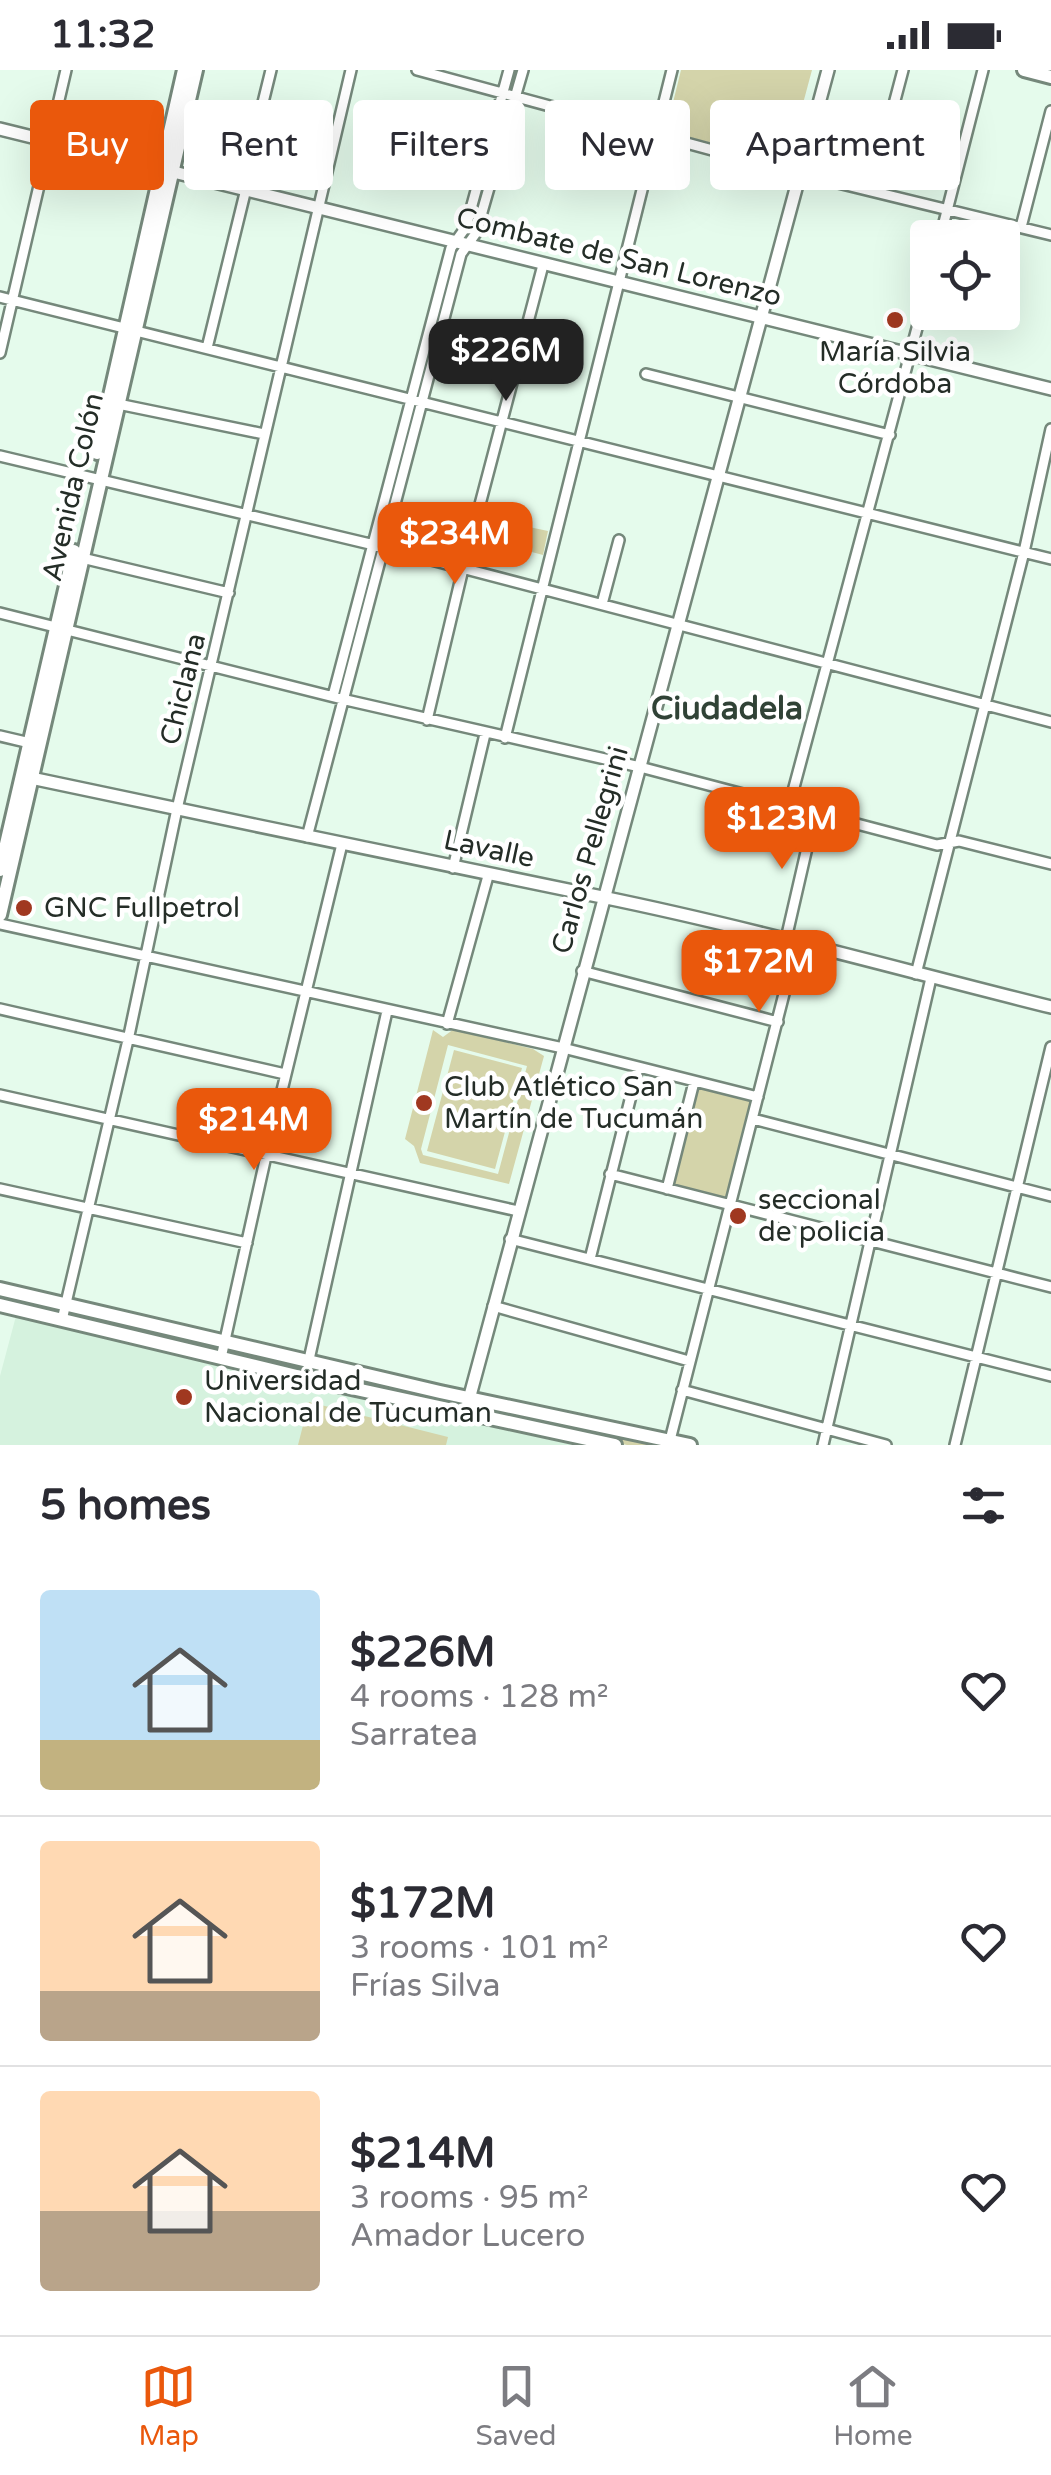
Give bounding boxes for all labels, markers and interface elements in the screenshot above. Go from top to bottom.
text: 11:32 [50,12,155,58]
chip: Buy [30,100,164,190]
chip: Rent [184,100,333,190]
chip: Filters [353,100,525,190]
chip: New [545,100,690,190]
chip: Apartment [710,100,960,190]
street label: Combate de San Lorenzo [453,200,785,314]
map controls [910,220,1020,330]
button: locate [910,220,1020,330]
marker: María Silvia Córdoba [884,309,906,331]
pin: $226M [436,319,576,404]
text: $226M [451,332,561,370]
place label: María Silvia Córdoba [819,335,971,401]
street label: Avenida Colón [35,390,111,584]
pin: $234M [385,502,525,587]
text: $234M [400,515,510,553]
street label: Chiclana [153,630,213,748]
district label: Ciudadela [651,690,803,728]
street label: Carlos Pellegrini [544,742,636,958]
pin: $123M [712,787,852,872]
text: $123M [727,800,837,838]
street label: Lavalle [441,823,537,875]
place label: GNC Fullpetrol [44,891,240,925]
marker: GNC Fullpetrol [13,897,35,919]
pin: $172M [689,930,829,1015]
text: $172M [704,943,814,981]
place label: Club Atlético San Martín de Tucumán [444,1070,703,1136]
pin: $214M [184,1088,324,1173]
marker: Club Atlético San Martín de Tucumán [413,1092,435,1114]
text: $214M [199,1101,309,1139]
place label: seccional de policia [758,1183,885,1249]
marker: seccional de policia [727,1205,749,1227]
place label: Universidad Nacional de Tucuman [204,1364,492,1430]
marker: Universidad Nacional de Tucuman [173,1386,195,1408]
icon: filters [956,1478,1011,1533]
text: 5 homes [40,1480,211,1531]
text: $226M [350,1627,496,1678]
icon: home [120,1630,240,1750]
icon: heart [956,1663,1011,1718]
text: 4 rooms · 128 m² [350,1678,609,1716]
text: Sarratea [350,1716,478,1754]
text: $172M [350,1878,496,1929]
icon: home [120,1881,240,2001]
icon: heart [956,1914,1011,1969]
text: 3 rooms · 101 m² [350,1929,609,1967]
text: Frías Silva [350,1967,501,2005]
text: $214M [350,2128,496,2179]
icon: home [120,2131,240,2251]
icon: heart [956,2164,1011,2219]
text: 3 rooms · 95 m² [350,2179,589,2217]
text: Amador Lucero [350,2217,585,2255]
tab: Map [138,2359,199,2453]
tab: Saved [476,2359,557,2453]
tab: Home [833,2359,913,2453]

